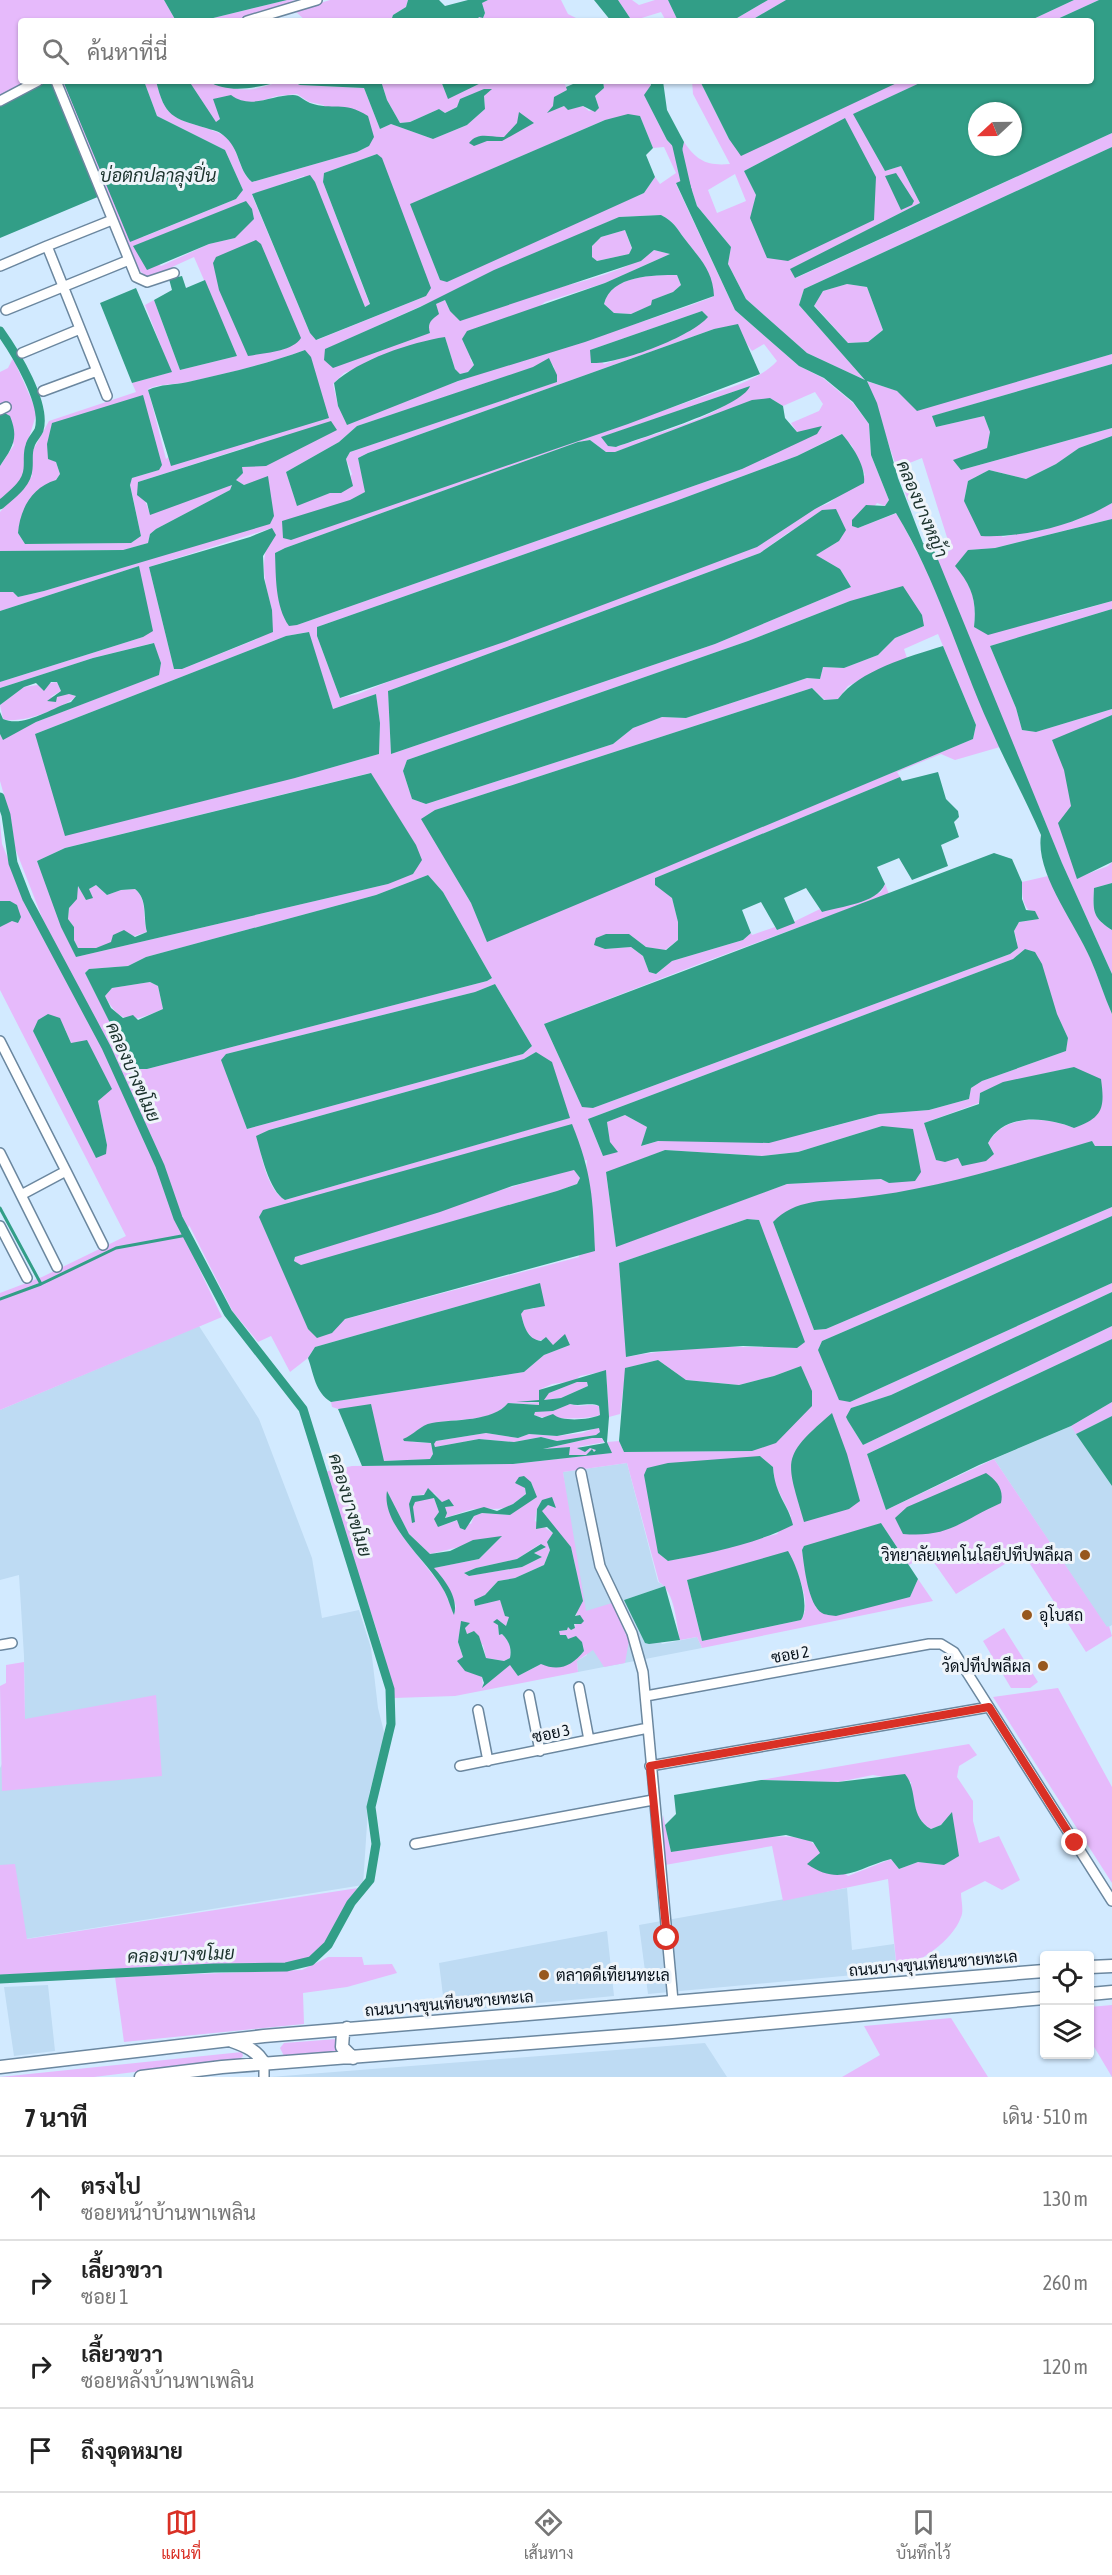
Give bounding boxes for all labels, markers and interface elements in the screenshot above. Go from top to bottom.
search box [18,18,1094,84]
icon: search [39,35,72,68]
text: ค้นหาที่นี่ [87,39,167,65]
north arrow [968,102,1022,156]
water label: บ่อตกปลาลุงปิ่น [100,161,217,188]
water label: คลองบางหญ้า [892,457,953,561]
water label: คลองบางขโมย [102,1018,167,1125]
water label: คลองบางขโมย [325,1450,378,1559]
place label: วิทยาลัยเทคโนโลยีปทีปพลีผล [881,1544,1073,1564]
marker: วิทยาลัยเทคโนโลยีปทีปพลีผล [1078,1548,1092,1562]
place label: อุโบสถ [1039,1604,1083,1627]
marker: อุโบสถ [1020,1608,1034,1622]
street label: ซอย 2 [770,1642,810,1666]
place label: วัดปทีปพลีผล [942,1655,1031,1675]
marker: วัดปทีปพลีผล [1036,1659,1050,1673]
street label: ซอย 3 [530,1720,572,1746]
route end [1061,1829,1087,1855]
route start [653,1924,679,1950]
water label: คลองบางขโมย [127,1940,235,1967]
street label: ถนนบางขุนเทียนชายทะเล [848,1945,1018,1982]
map controls [1040,1951,1094,2059]
button: locate [1040,1951,1094,2005]
place label: ตลาดดีเทียนทะเล [556,1964,670,1984]
marker: ตลาดดีเทียนทะเล [537,1968,551,1982]
street label: ถนนบางขุนเทียนชายทะเล [364,1985,534,2022]
button: layers [1040,2005,1094,2059]
text: 7 นาที [24,2103,88,2133]
text: เดิน · 510 m [1002,2105,1088,2128]
text: ตรงไป [81,2173,141,2199]
icon: ahead [24,2182,57,2215]
text: 130 m [1043,2187,1088,2210]
text: ซอยหน้าบ้านพาเพลิน [81,2201,256,2224]
text: เลี้ยวขวา [81,2257,163,2283]
icon: right [24,2266,57,2299]
text: 260 m [1043,2271,1088,2294]
text: ซอย 1 [81,2285,129,2308]
text: เลี้ยวขวา [81,2341,163,2367]
icon: right [24,2350,57,2383]
text: 120 m [1043,2355,1088,2378]
text: ซอยหลังบ้านพาเพลิน [81,2369,254,2392]
icon: arrive [24,2434,57,2467]
text: ถึงจุดหมาย [81,2438,183,2464]
tab: แผนที่ [161,2506,201,2563]
tab: เส้นทาง [524,2506,574,2563]
tab: บันทึกไว้ [896,2506,951,2563]

